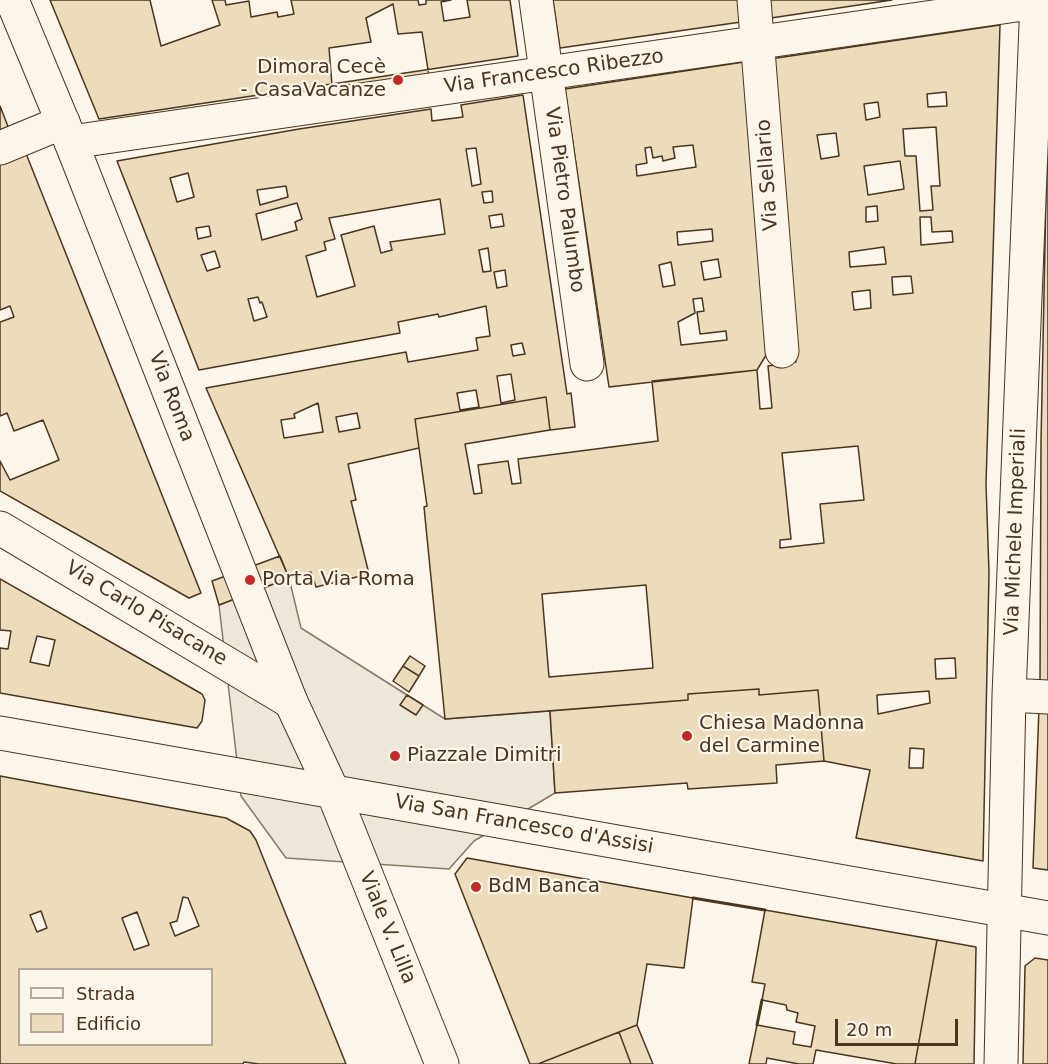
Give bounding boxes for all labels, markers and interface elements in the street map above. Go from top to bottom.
street label: Via Francesco Ribezzo [443,45,665,99]
place label: Dimora Cecè - CasaVacanze [240,56,386,103]
marker: Dimora Cecè - CasaVacanze [391,73,405,87]
street label: Via Pietro Palumbo [539,106,589,294]
street label: Via Sellario [752,118,784,232]
street label: Via Roma [143,349,199,445]
street label: Via Michele Imperiali [1000,428,1032,636]
street label: Via Carlo Pisacane [61,556,231,672]
place label: Porta Via Roma [262,568,415,592]
marker: Porta Via Roma [243,573,257,587]
place label: Chiesa Madonna del Carmine [699,712,865,759]
marker: Chiesa Madonna del Carmine [680,729,694,743]
place label: Piazzale Dimitri [407,744,562,768]
marker: Piazzale Dimitri [388,749,402,763]
street label: Via San Francesco d'Assisi [393,790,655,860]
street label: Viale V. Lilla [354,868,420,988]
place label: BdM Banca [488,875,600,899]
marker: BdM Banca [469,880,483,894]
legend [18,968,213,1046]
text: Strada [76,983,135,1004]
scale bar [838,1007,961,1045]
text: Edificio [76,1013,141,1034]
text: 20 m [846,1019,892,1040]

